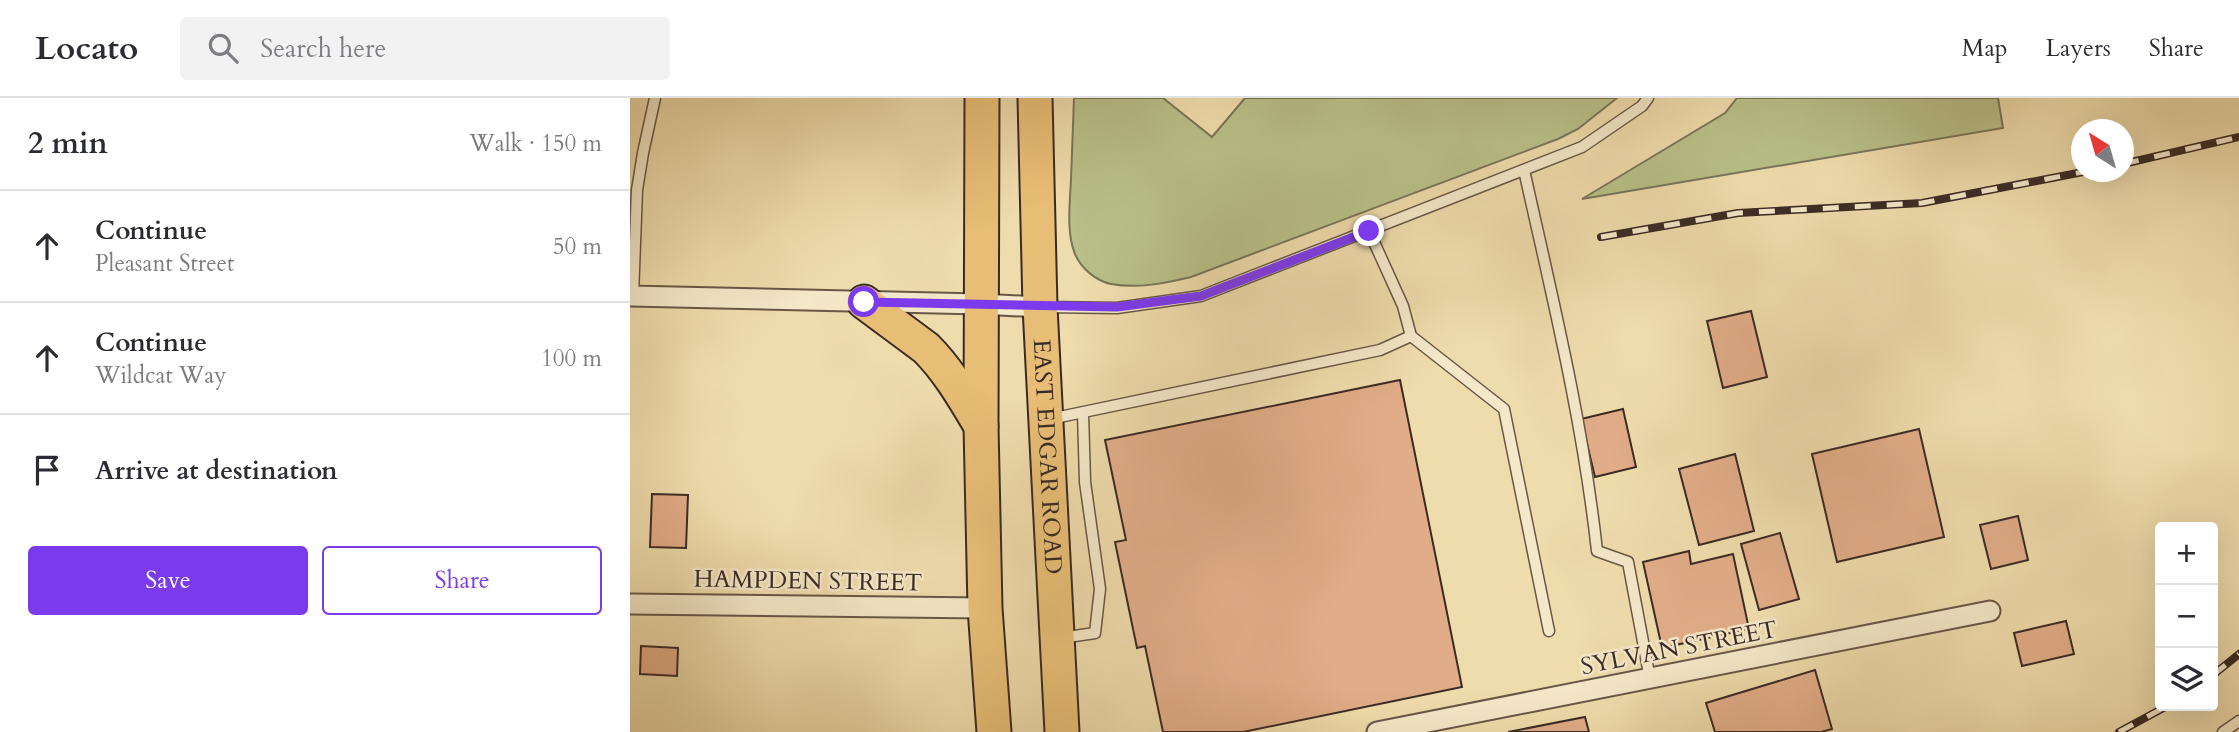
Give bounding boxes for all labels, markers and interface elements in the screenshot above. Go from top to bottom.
search box [180,17,670,80]
text: Locato [35,26,138,71]
icon: search [204,29,242,67]
text: Search here [260,31,386,66]
text: Map [1962,32,2008,65]
text: Layers [2046,32,2111,65]
text: Share [2149,32,2204,65]
north arrow [2071,119,2134,182]
text: 2 min [28,123,108,164]
text: Walk · 150 m [469,128,602,159]
text: Continue [95,213,207,248]
route end [1353,215,1384,246]
icon: ahead [28,227,66,265]
text: 50 m [553,231,602,262]
text: Pleasant Street [95,248,234,279]
route start [848,286,879,317]
text: Continue [95,325,207,360]
street label: EAST EDGAR ROAD [1025,338,1070,575]
icon: ahead [28,339,66,377]
text: 100 m [541,343,602,374]
text: Wildcat Way [95,360,226,391]
icon: arrive [28,451,66,489]
text: Arrive at destination [95,453,338,488]
map controls [2155,522,2218,711]
button: + [2155,522,2218,585]
button: Save [28,546,308,615]
button: Share [322,546,602,615]
street label: HAMPDEN STREET [693,563,923,599]
button: − [2155,585,2218,648]
street label: SYLVAN STREET [1578,613,1780,683]
button: layers [2155,648,2218,711]

